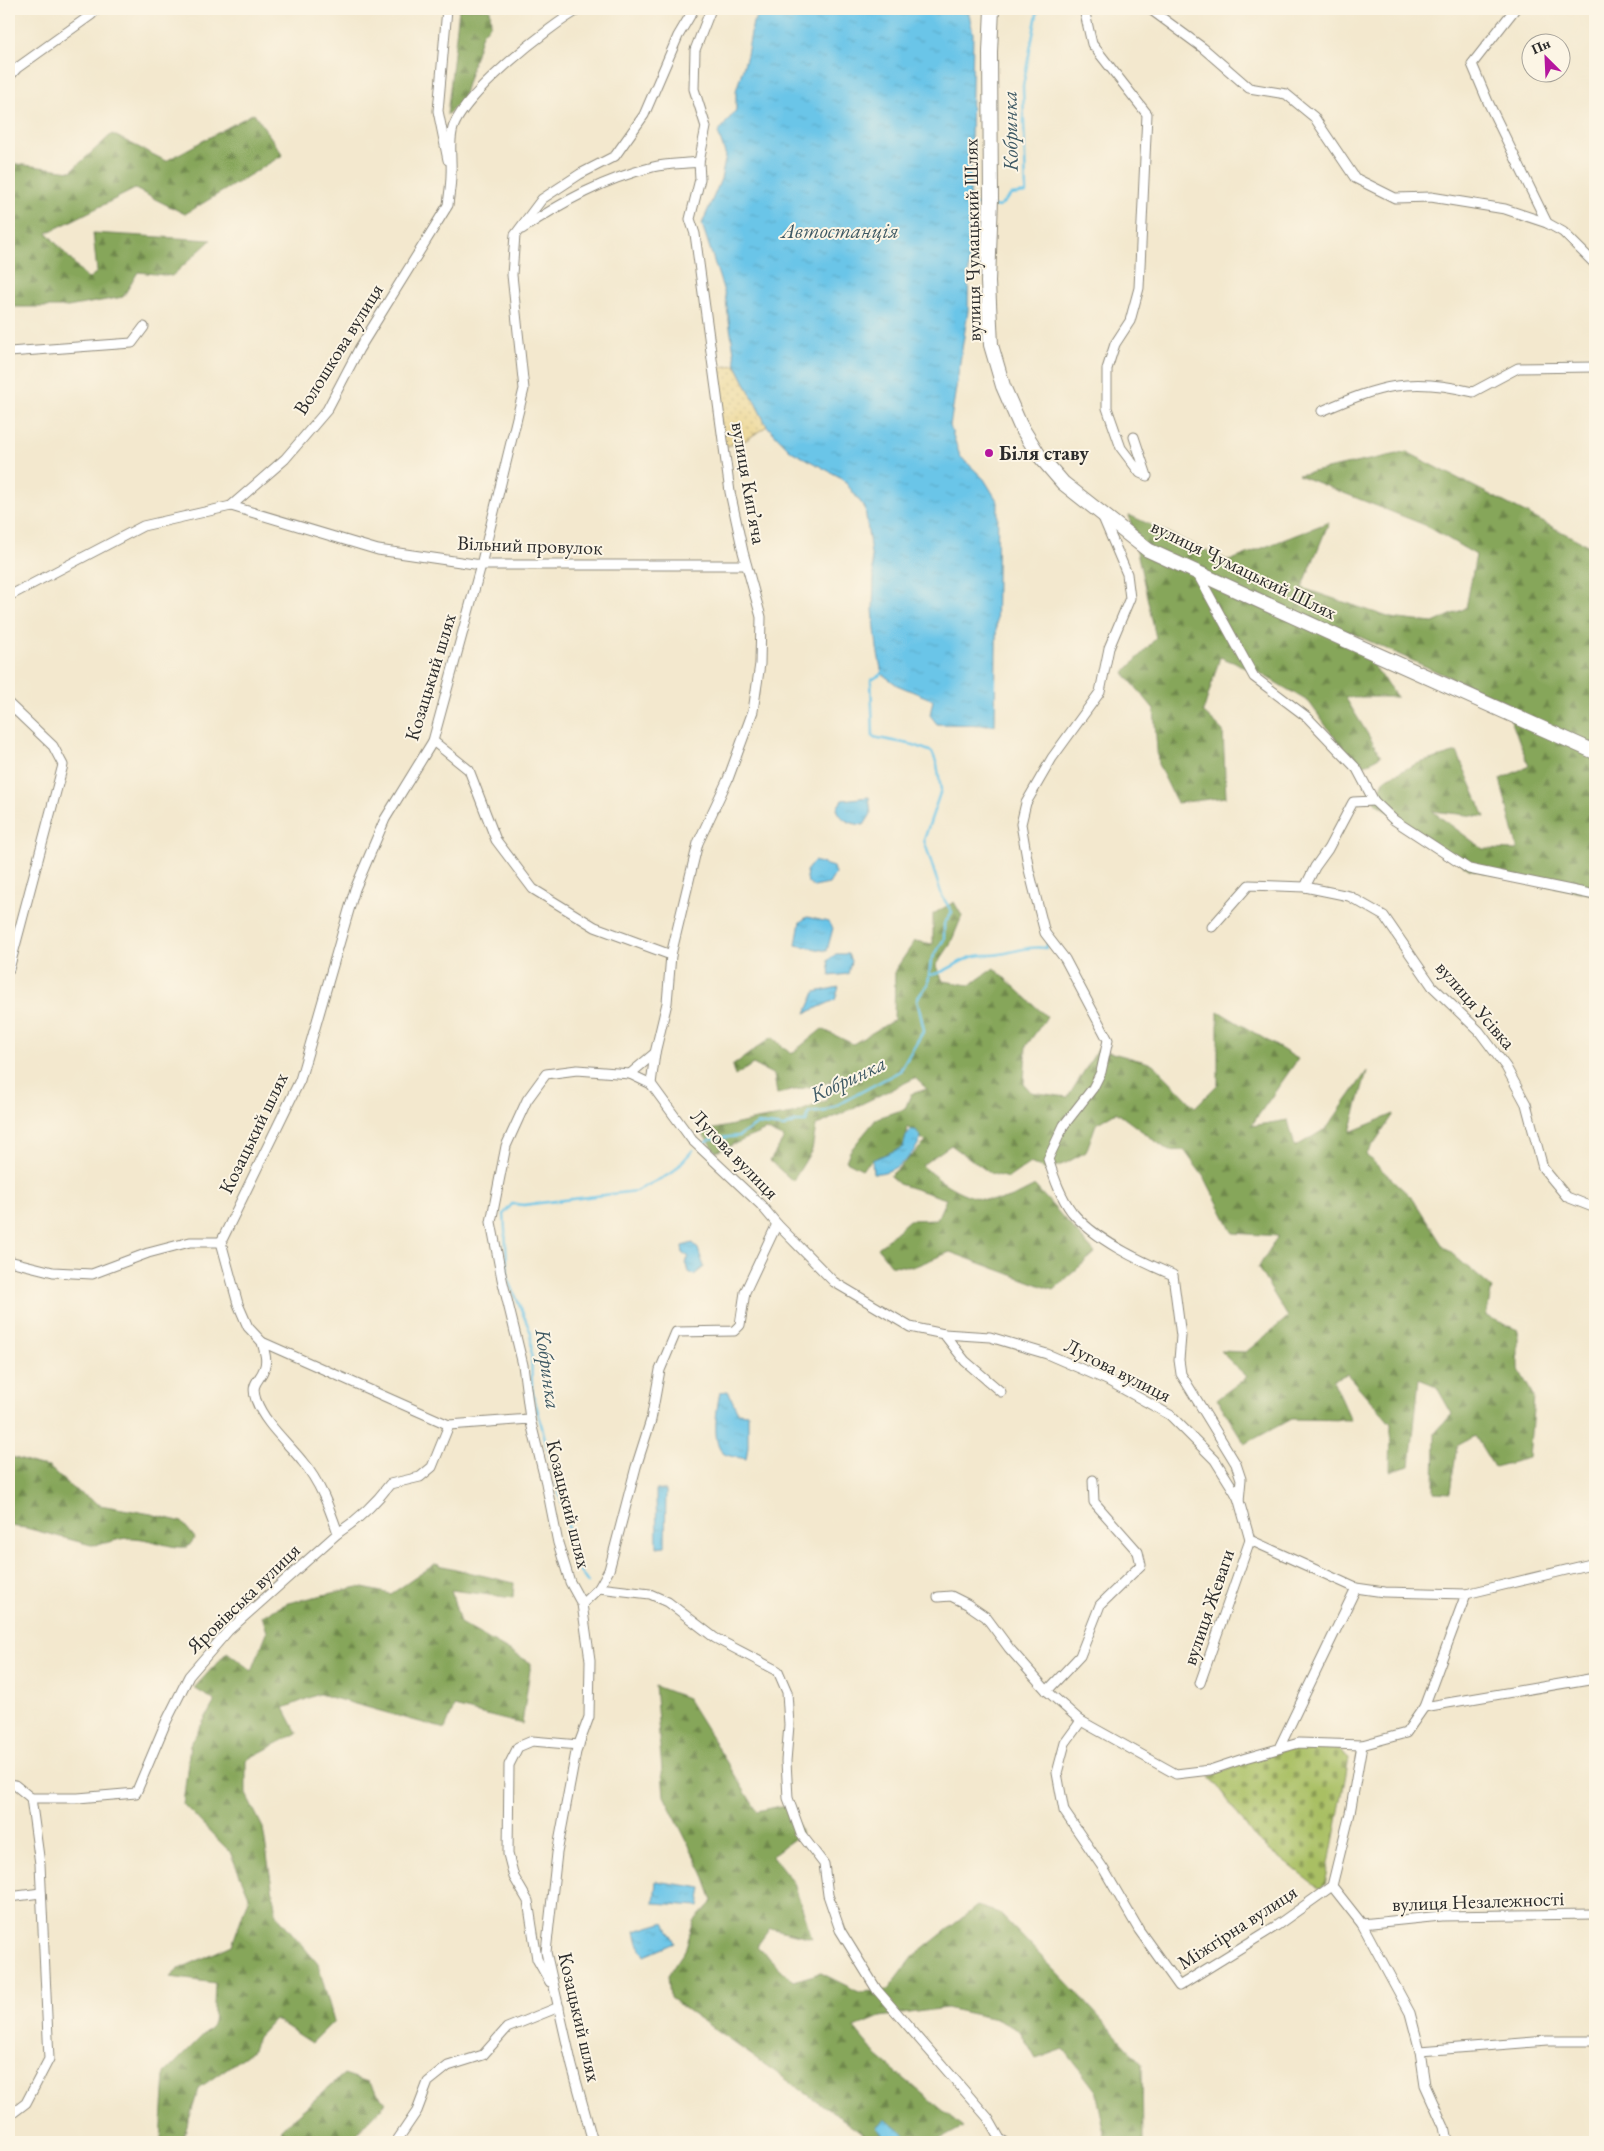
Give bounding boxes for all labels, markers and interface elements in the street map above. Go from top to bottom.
north arrow [1522,32,1572,82]
text: Пн [1528,34,1553,58]
water label: Кобринка [995,90,1024,173]
street label: вулиця Чумацький Шлях [957,138,987,342]
water label: Автостанція [779,217,899,244]
street label: Волошкова вулиця [287,279,389,419]
street label: вулиця Кипʼяча [725,420,773,546]
place label: Біля ставу [999,440,1089,466]
marker: Біля ставу [983,447,995,459]
street label: вулиця Чумацький Шлях [1147,513,1341,625]
street label: Вільний провулок [457,529,604,561]
street label: Козацький шлях [398,610,462,744]
street label: вулиця Усівка [1430,955,1522,1055]
water label: Кобринка [804,1049,890,1108]
street label: Козацький шлях [212,1068,294,1198]
street label: Лугова вулиця [685,1103,785,1205]
water label: Кобринка [529,1326,567,1411]
street label: Лугова вулиця [1060,1332,1176,1408]
street label: Козацький шлях [540,1437,598,1571]
street label: Яровівська вулиця [180,1537,305,1660]
street label: вулиця Жеваги [1176,1545,1240,1668]
street label: Міжгірна вулиця [1172,1879,1302,1975]
street label: вулиця Незалежності [1392,1885,1565,1917]
street label: Козацький шлях [553,1950,608,2085]

